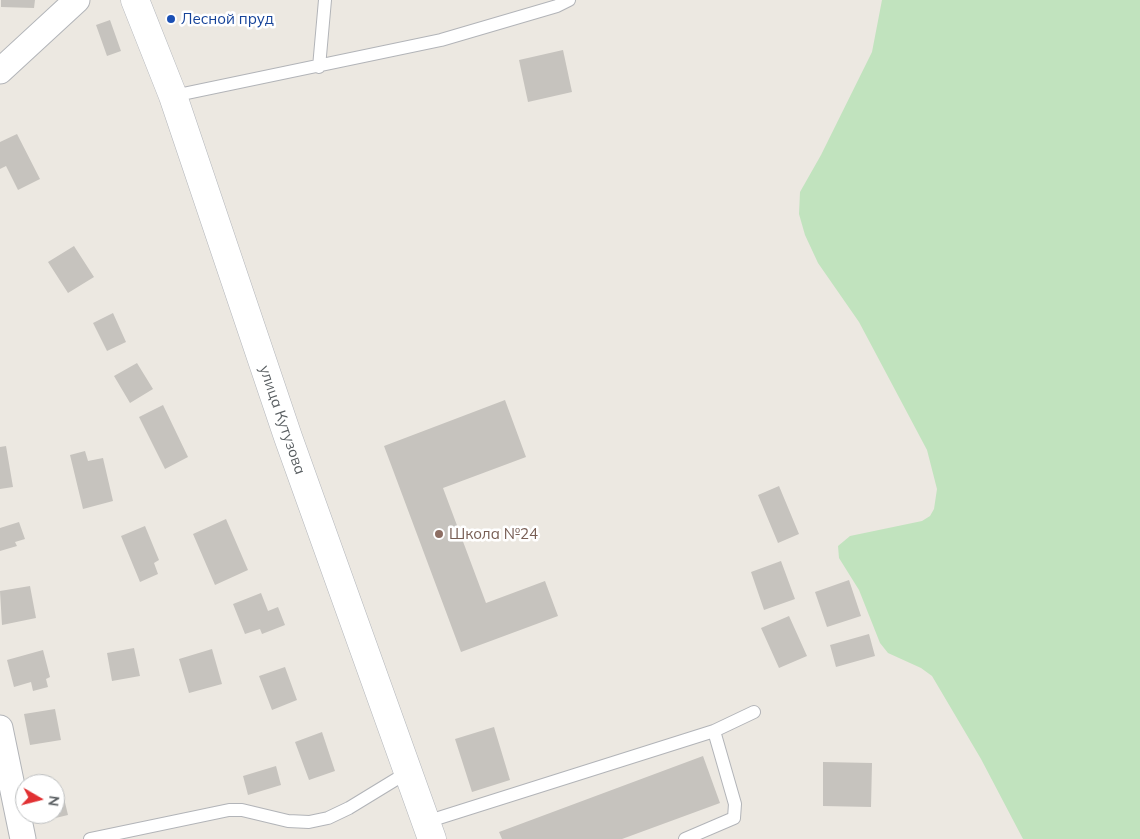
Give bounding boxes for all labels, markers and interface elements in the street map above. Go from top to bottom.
place label: Лесной пруд [181,10,274,28]
marker: Лесной пруд [165,13,177,25]
street label: улица Кутузова [255,363,309,477]
place label: Школа №24 [449,525,538,543]
marker: Школа №24 [433,528,445,540]
north arrow [15,774,65,824]
text: N [44,794,64,807]

